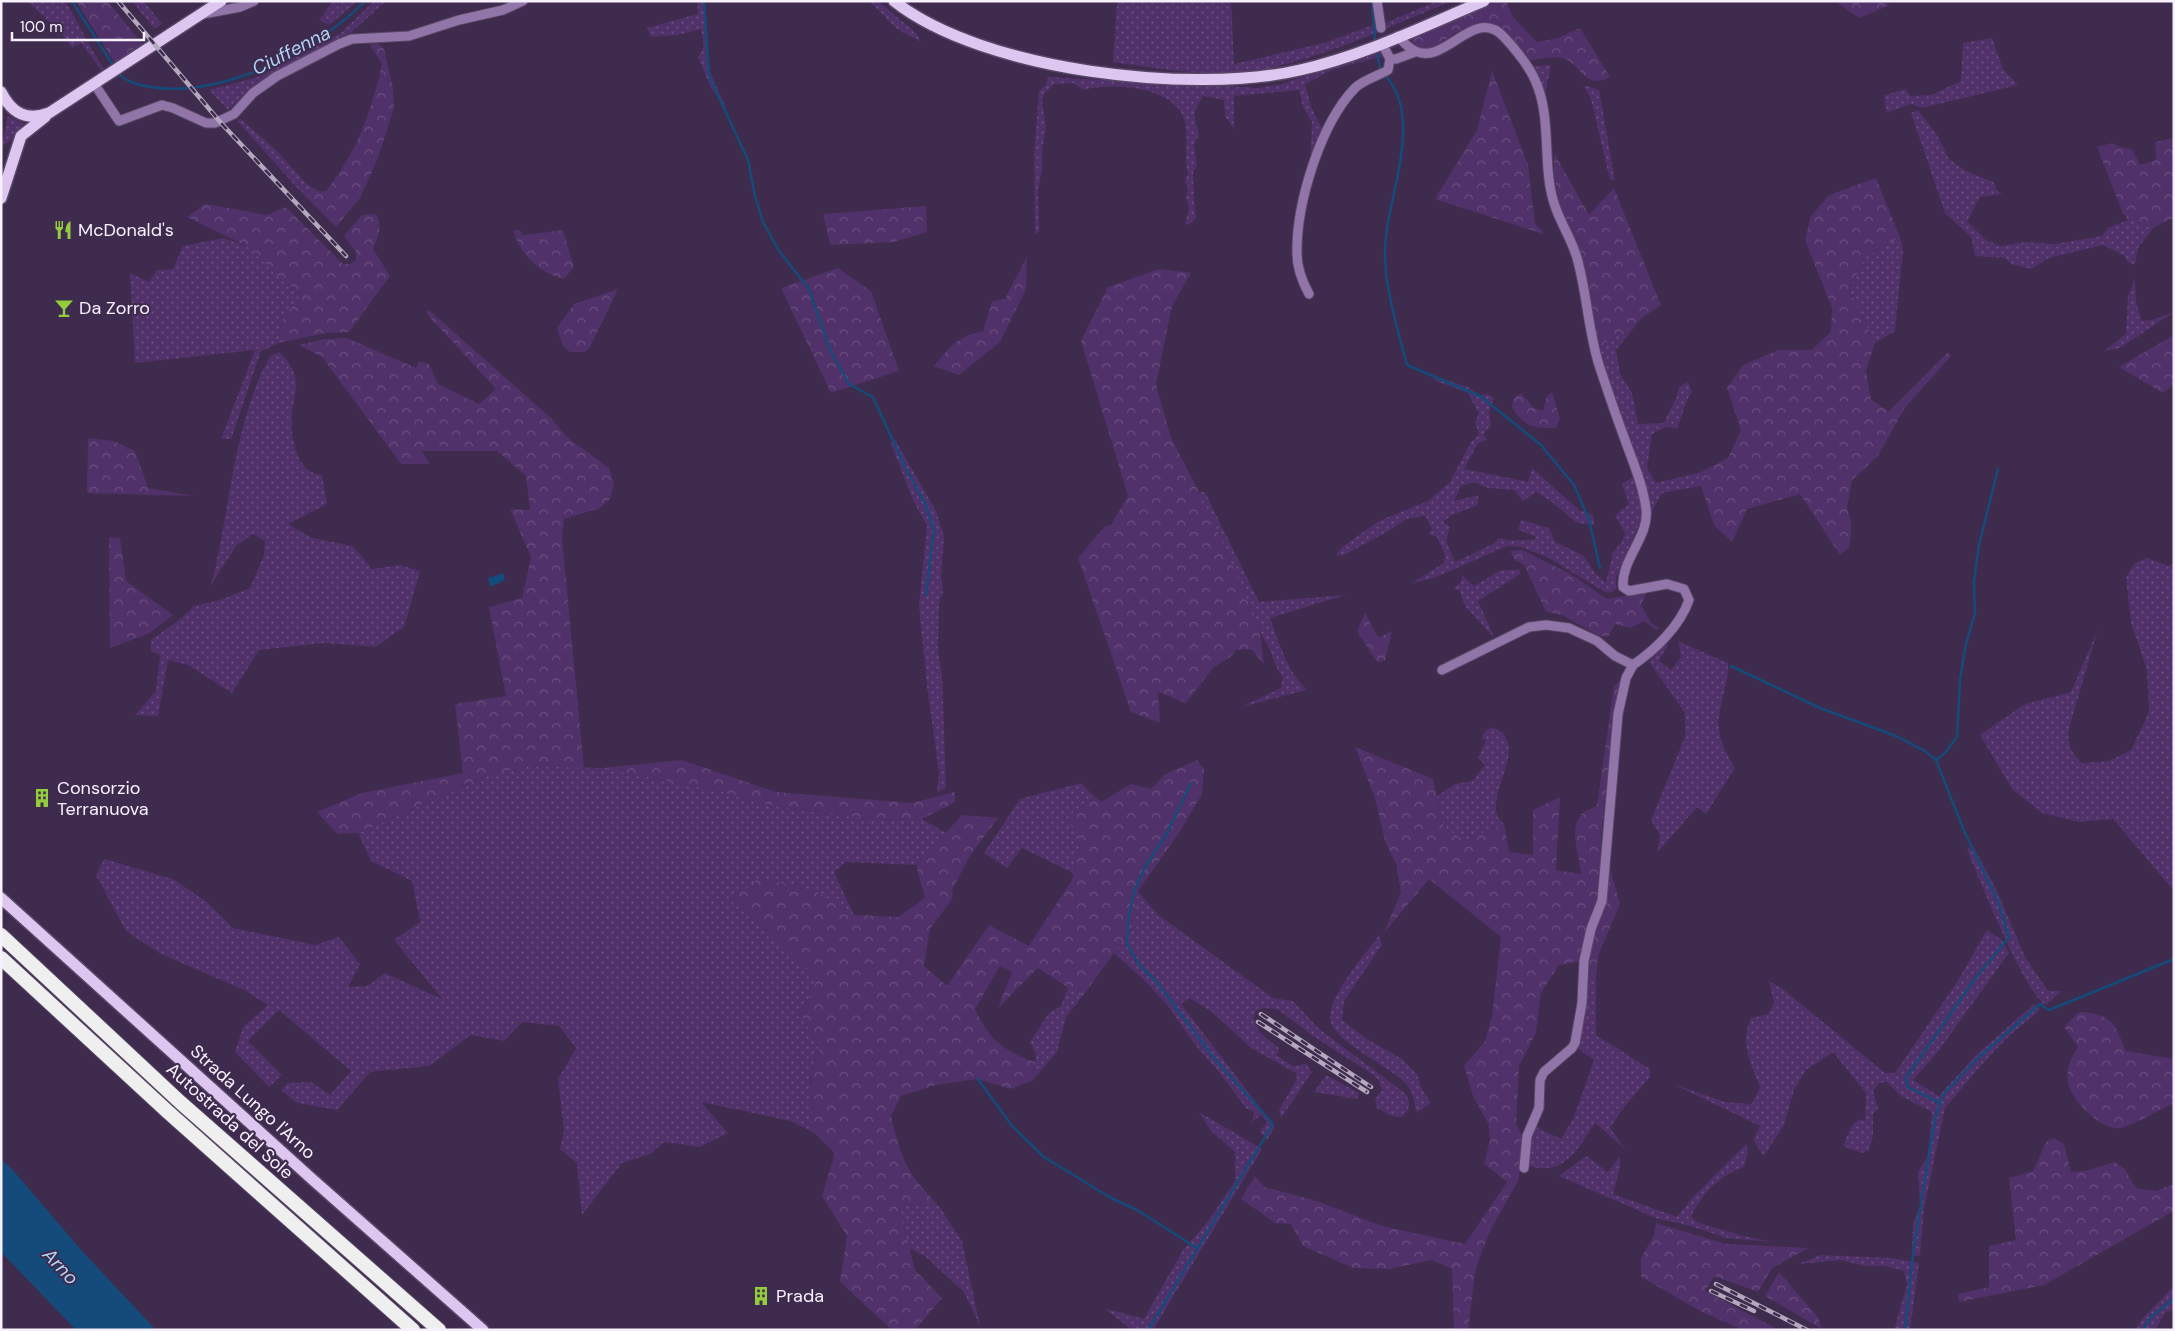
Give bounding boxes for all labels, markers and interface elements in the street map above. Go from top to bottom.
scale bar [12,10,145,42]
text: 100 m [20,17,63,37]
water label: Ciuffenna [248,20,335,81]
place label: McDonald's [78,218,174,242]
restaurant icon: McDonald's [52,219,74,241]
place label: Da Zorro [79,296,150,320]
bar icon: Da Zorro [53,297,75,319]
place label: Consorzio Terranuova [57,776,149,821]
building icon: Consorzio Terranuova [31,787,53,809]
street label: Strada Lungo l'Arno [185,1039,321,1165]
street label: Autostrada del Sole [161,1057,299,1185]
water label: Arno [37,1242,84,1290]
place label: Prada [776,1284,824,1308]
building icon: Prada [750,1285,772,1307]

